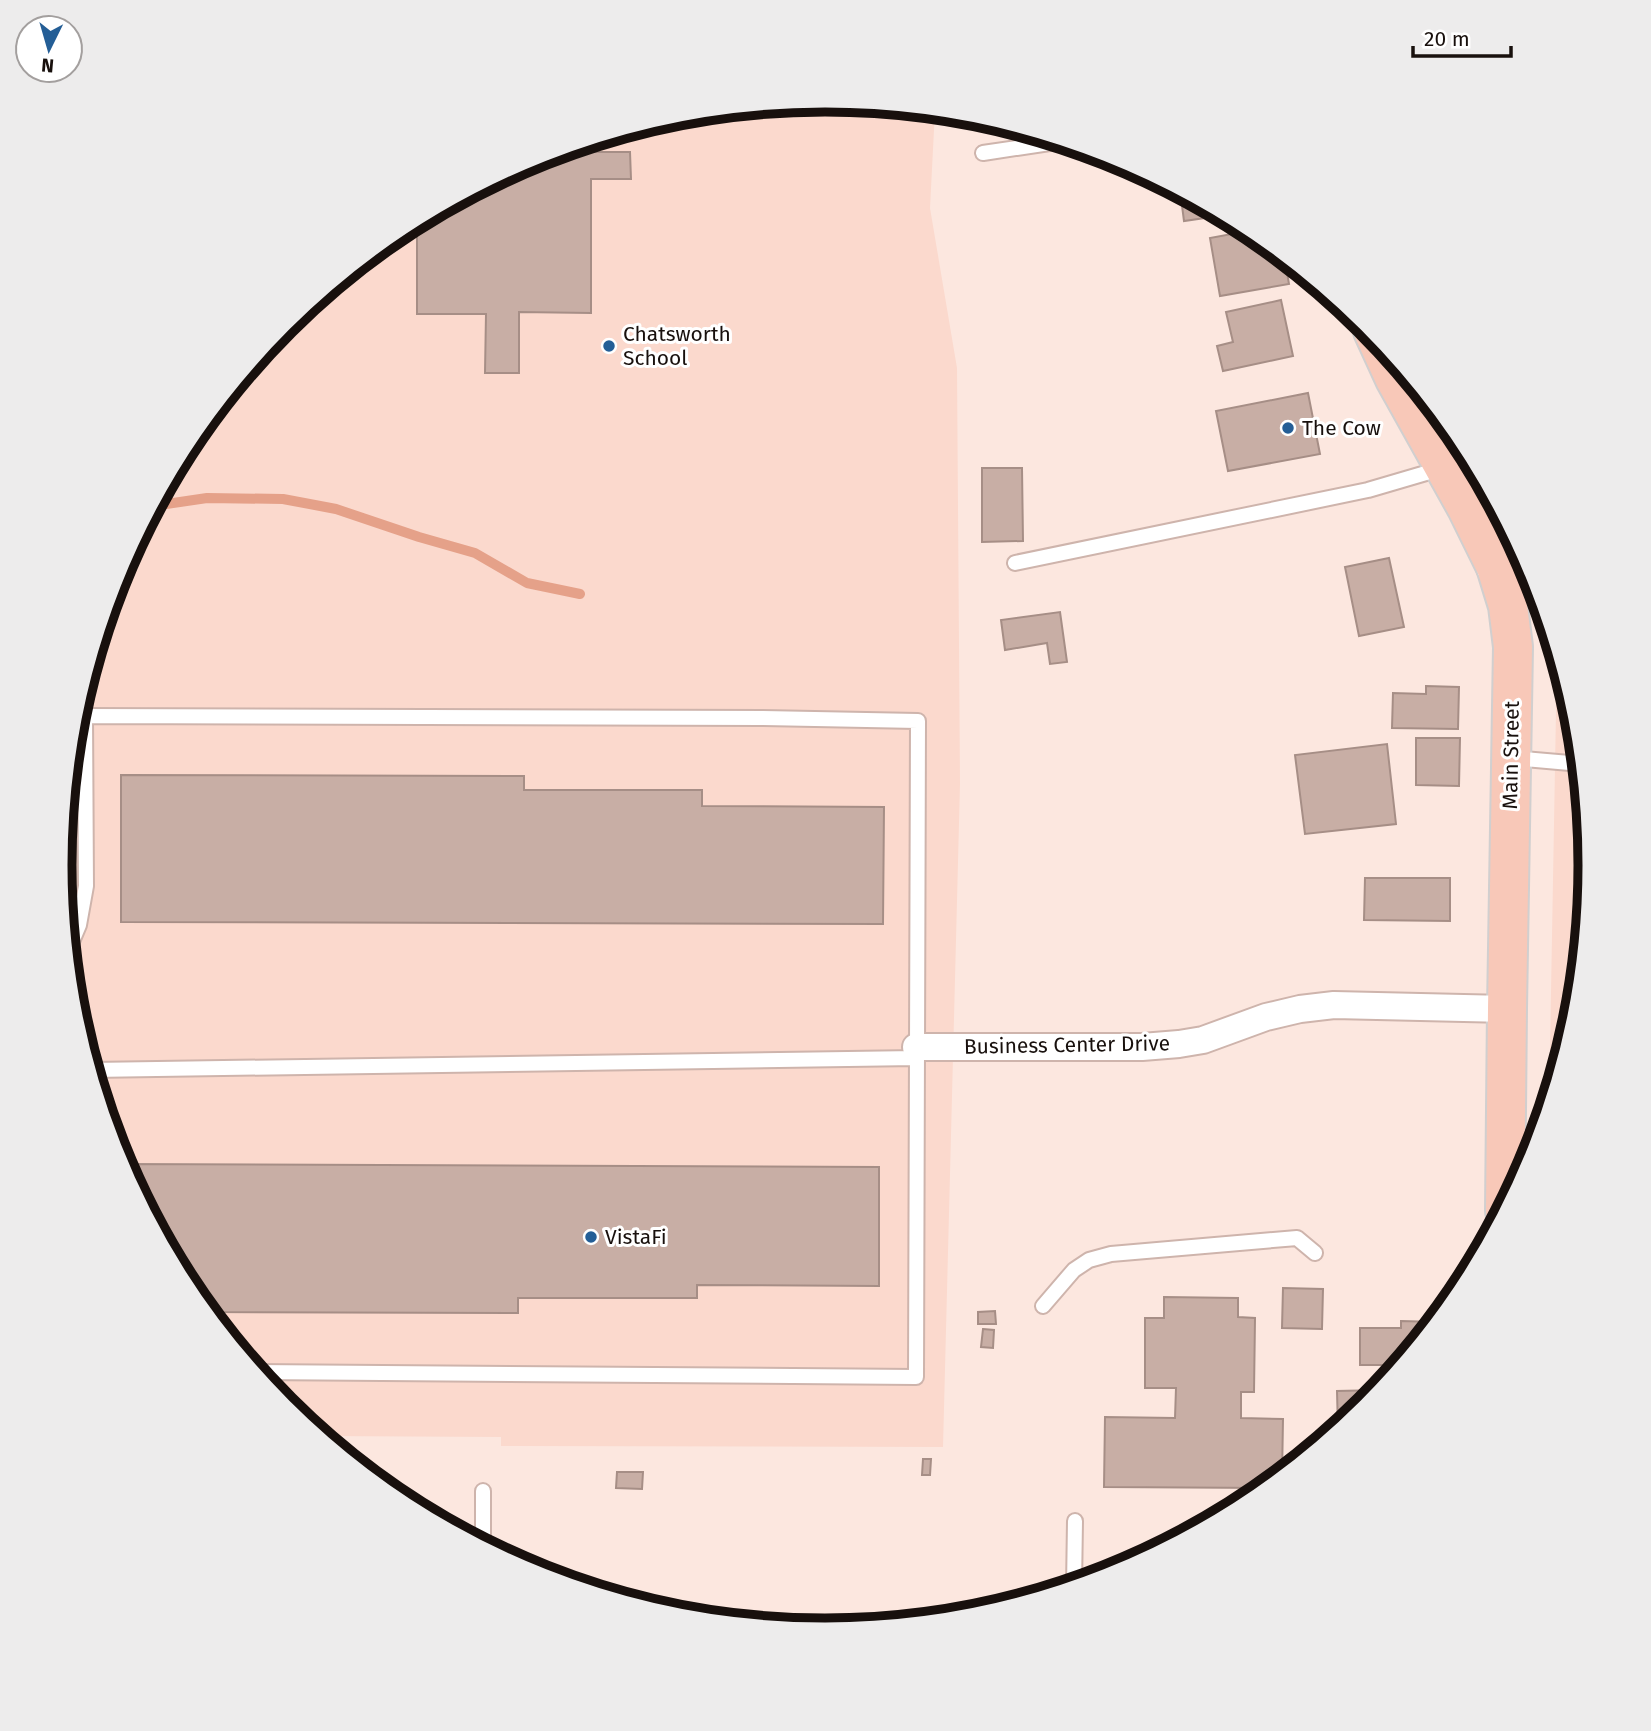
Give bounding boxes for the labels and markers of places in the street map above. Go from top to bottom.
place label: Chatsworth School [623,321,731,371]
marker: Chatsworth School [601,338,617,354]
place label: The Cow [1302,415,1381,441]
marker: The Cow [1280,420,1296,436]
place label: VistaFi [605,1224,667,1250]
marker: VistaFi [583,1229,599,1245]

